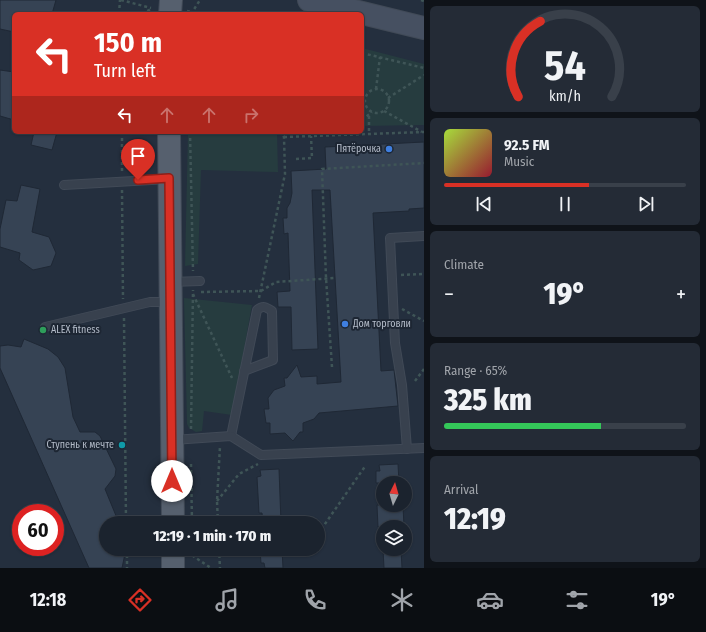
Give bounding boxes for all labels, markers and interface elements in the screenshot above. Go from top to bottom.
text: 150 m [94,26,162,59]
icon: left [28,28,80,80]
text: 54 [544,41,586,91]
text: Turn left [94,60,156,82]
text: km/h [549,88,581,105]
icon: left [114,104,136,126]
icon: ahead [156,104,178,126]
icon: ahead [198,104,220,126]
icon: right [240,104,262,126]
text: 92.5 FM [504,136,550,154]
pin [121,139,155,180]
place label: Пятёрочка [336,143,381,155]
marker: Пятёрочка [384,144,394,154]
icon: arrive [127,145,149,167]
text: Music [504,154,534,169]
icon: previous [473,193,495,215]
icon: pause [554,193,576,215]
icon: next [635,193,657,215]
text: Climate [444,257,484,272]
text: 19° [544,276,586,312]
text: − [444,281,454,308]
text: + [676,281,686,308]
place label: Дом торговли [352,318,411,330]
marker: Дом торговли [340,319,350,329]
place label: ALEX fitness [51,324,100,336]
marker: ALEX fitness [38,325,48,335]
text: Range · 65% [444,363,507,378]
text: 325 km [444,382,532,418]
place label: Ступень к мечте [47,439,114,451]
marker: Ступень к мечте [117,440,127,450]
position arrow [151,460,193,502]
north arrow [376,476,412,512]
map controls [376,476,412,556]
text: Arrival [444,482,478,497]
text: 12:19 [444,501,506,537]
speed limit sign: 60 [12,504,64,556]
button: layers [376,520,412,556]
text: 12:19 · 1 min · 170 m [153,527,271,545]
icon: directions [126,586,154,614]
icon: music [213,586,241,614]
icon: phone [301,586,329,614]
icon: climate [388,586,416,614]
icon: car [476,586,504,614]
icon: filters [563,586,591,614]
text: 12:18 [30,589,66,611]
text: 19° [651,589,676,611]

